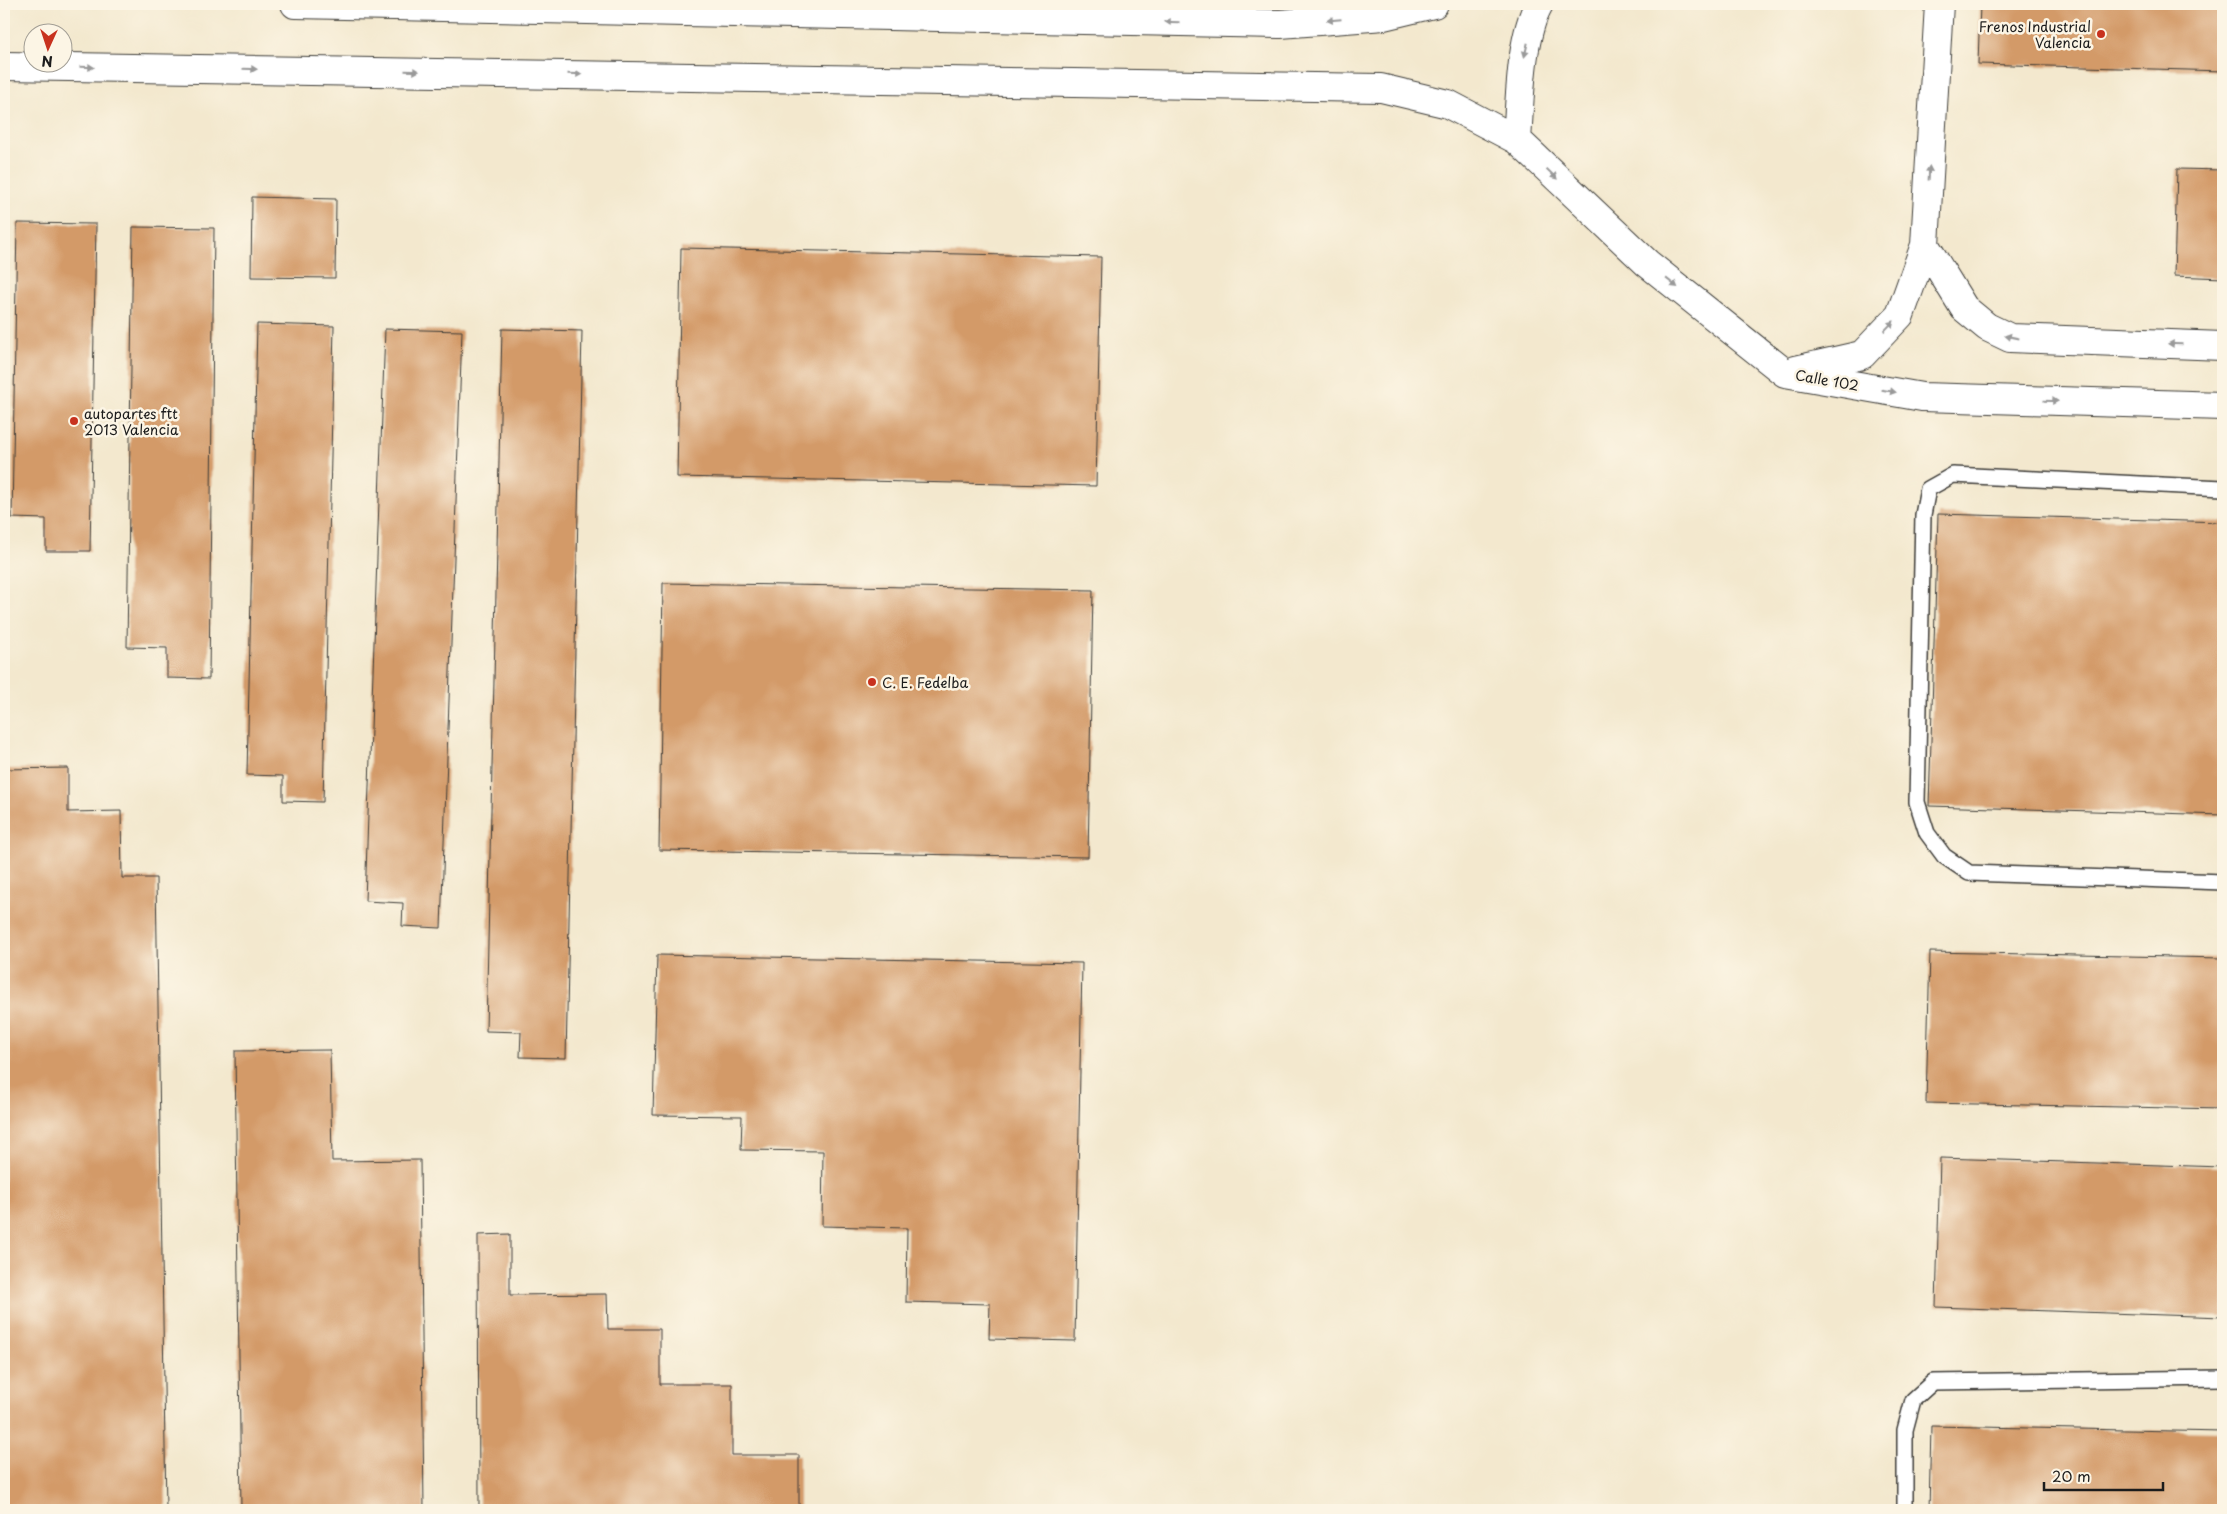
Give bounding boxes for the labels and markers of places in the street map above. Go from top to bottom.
place label: Frenos Industrial Valencia [1979,16,2091,53]
marker: Frenos Industrial Valencia [2095,28,2107,40]
place label: autopartes ftt 2013 Valencia [84,403,179,440]
marker: autopartes ftt 2013 Valencia [68,415,80,427]
place label: C. E. Fedelba [882,672,968,693]
marker: C. E. Fedelba [866,676,878,688]

